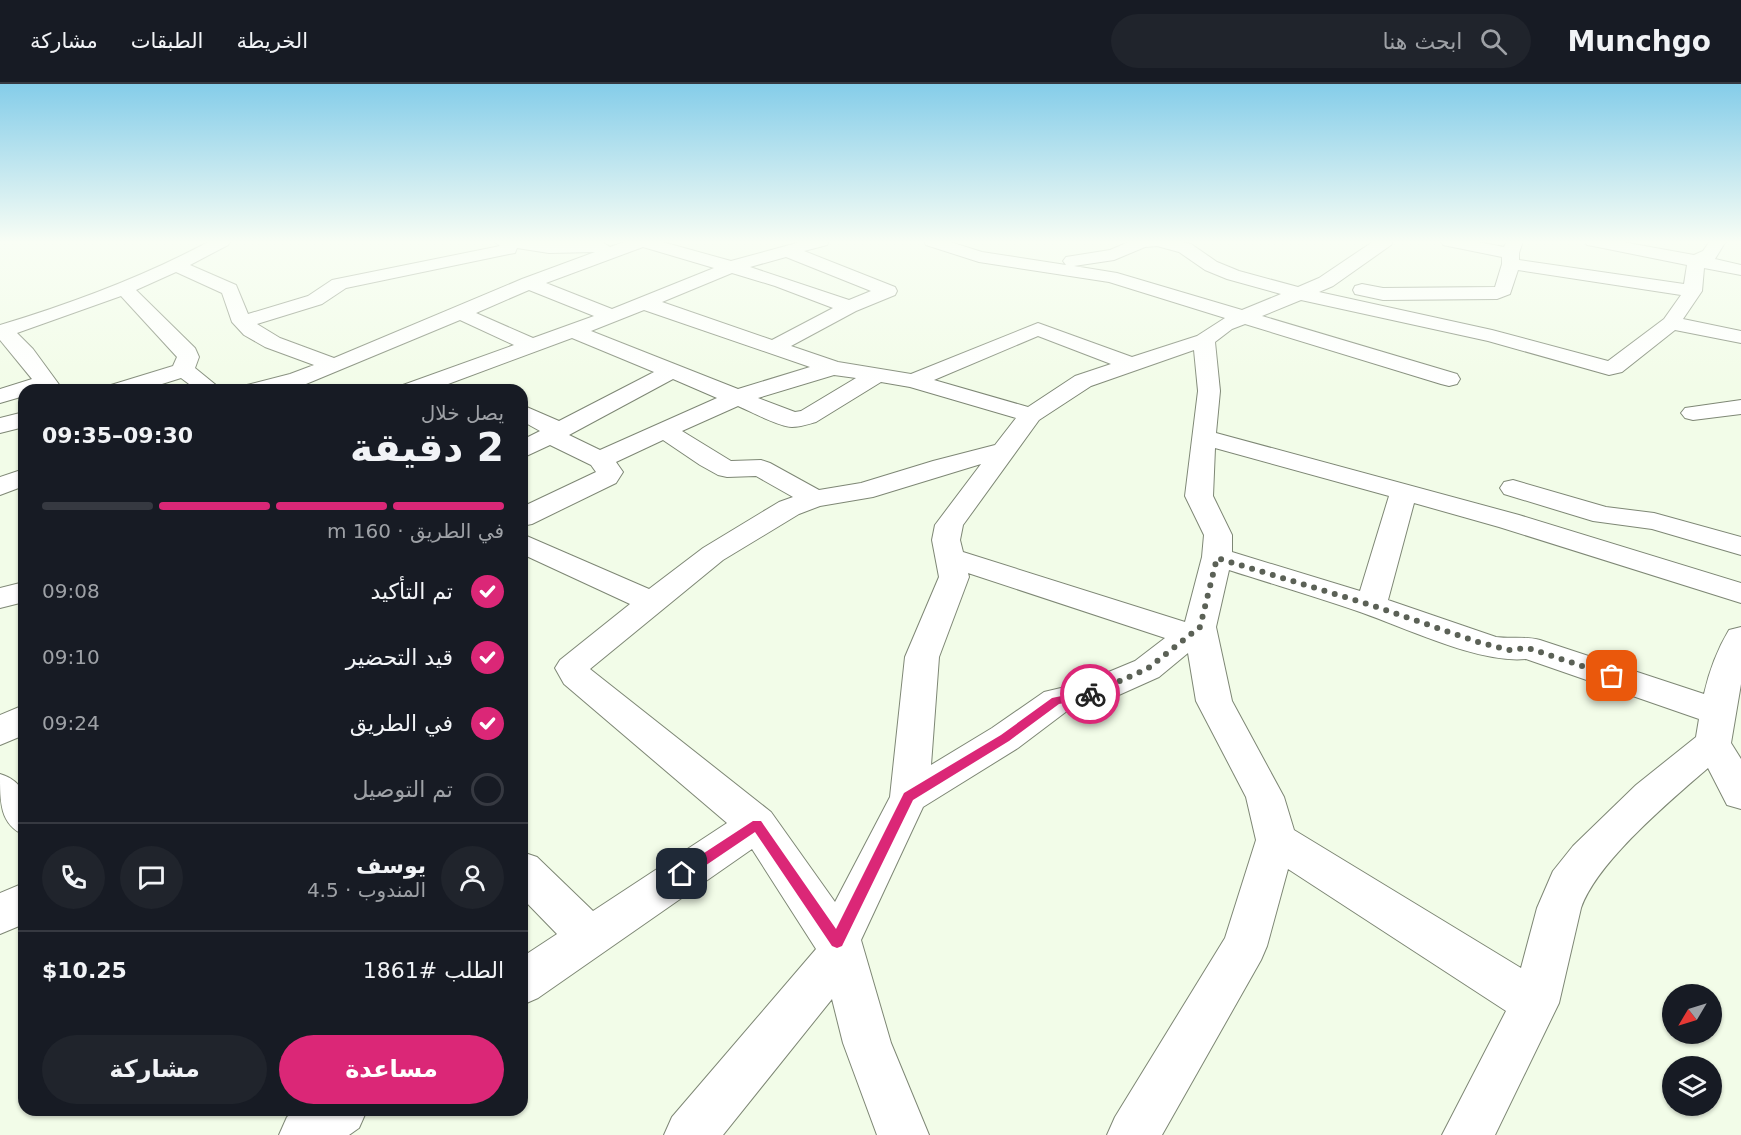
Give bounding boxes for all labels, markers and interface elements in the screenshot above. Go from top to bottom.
search box [1111,14,1531,68]
icon: search [1477,25,1510,58]
text: Munchgo [1567,25,1711,58]
text: مشاركة [30,29,98,53]
text: الطبقات [131,29,203,53]
text: الخريطة [236,29,308,53]
text: ابحث هنا [1382,29,1462,54]
text: يصل خلال [421,401,504,425]
text: 09:30–09:35 [42,423,193,448]
text: 2 دقيقة [350,425,504,470]
text: في الطريق · 160 m [327,519,504,543]
icon: check [471,575,504,608]
text: 09:08 [42,579,100,603]
text: تم التأكيد [370,579,453,604]
icon: check [471,641,504,674]
text: 09:10 [42,645,100,669]
text: قيد التحضير [346,645,453,670]
pin [1586,650,1637,701]
icon: bag [1595,659,1628,692]
courier [1060,664,1120,724]
icon: bike [1074,678,1107,711]
icon: check [471,707,504,740]
text: 09:24 [42,711,100,735]
text: في الطريق [350,711,453,736]
text: تم التوصيل [352,777,453,802]
button: phone [42,846,105,909]
button: chat [120,846,183,909]
button: person [441,846,504,909]
pin [656,848,707,899]
text: يوسف [356,853,426,878]
icon: home [665,857,698,890]
text: المندوب · 4.5 [307,878,426,902]
text: $10.25 [42,958,127,983]
text: الطلب #1861 [363,958,504,983]
north arrow [1662,984,1722,1044]
map controls [1662,984,1722,1116]
button: مشاركة [42,1035,267,1104]
button: مساعدة [279,1035,504,1104]
button: layers [1662,1056,1722,1116]

